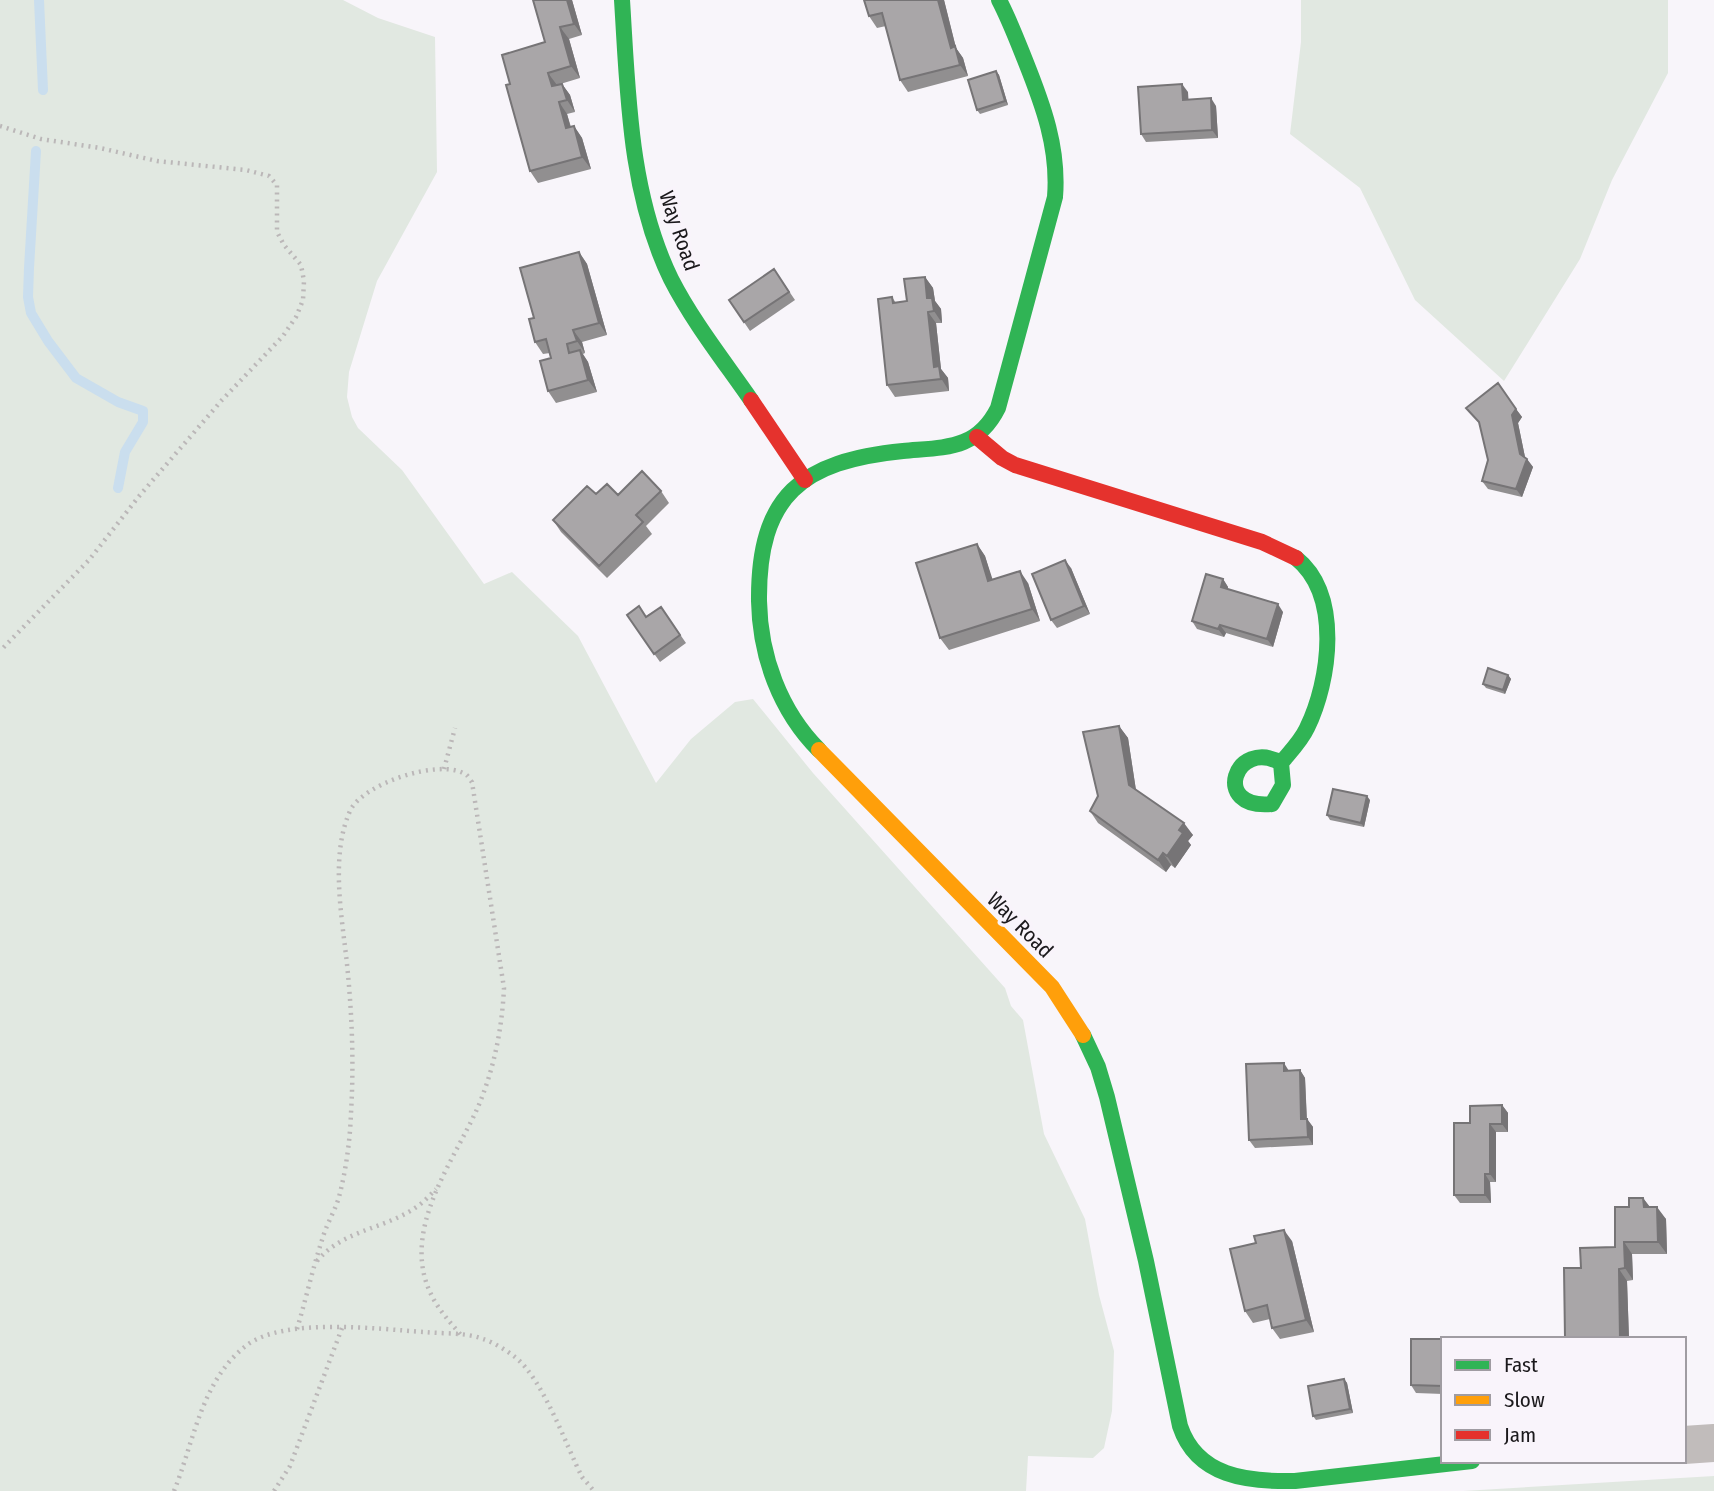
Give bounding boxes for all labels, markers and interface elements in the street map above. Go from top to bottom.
street label: Way Road [653,188,705,274]
street label: Way Road [981,886,1059,964]
legend [1441,1337,1686,1463]
text: Fast [1504,1352,1538,1378]
text: Slow [1504,1387,1545,1413]
text: Jam [1504,1422,1536,1448]

